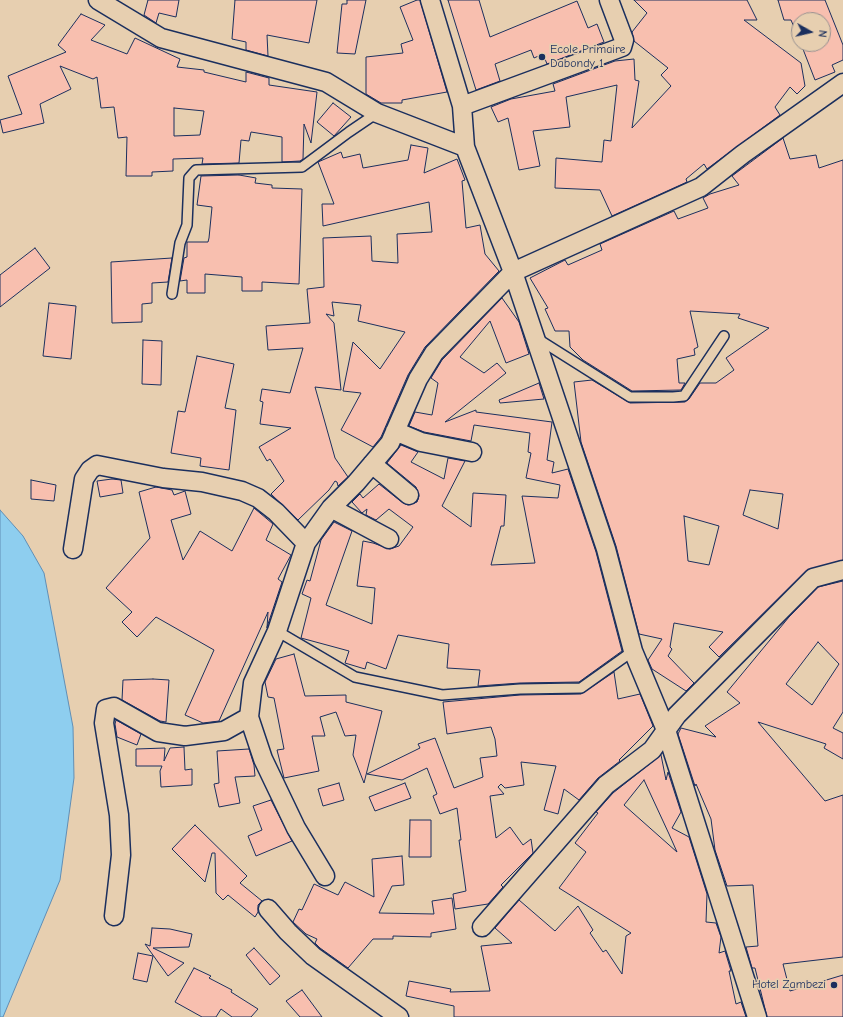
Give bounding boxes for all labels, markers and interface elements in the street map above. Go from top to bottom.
north arrow [791,12,831,52]
text: N [815,29,829,38]
place label: Ecole Primaire Dabondy 1 [550,43,626,71]
marker: Ecole Primaire Dabondy 1 [537,52,547,62]
place label: Hotel Zambezi [752,978,826,992]
marker: Hotel Zambezi [829,980,839,990]

